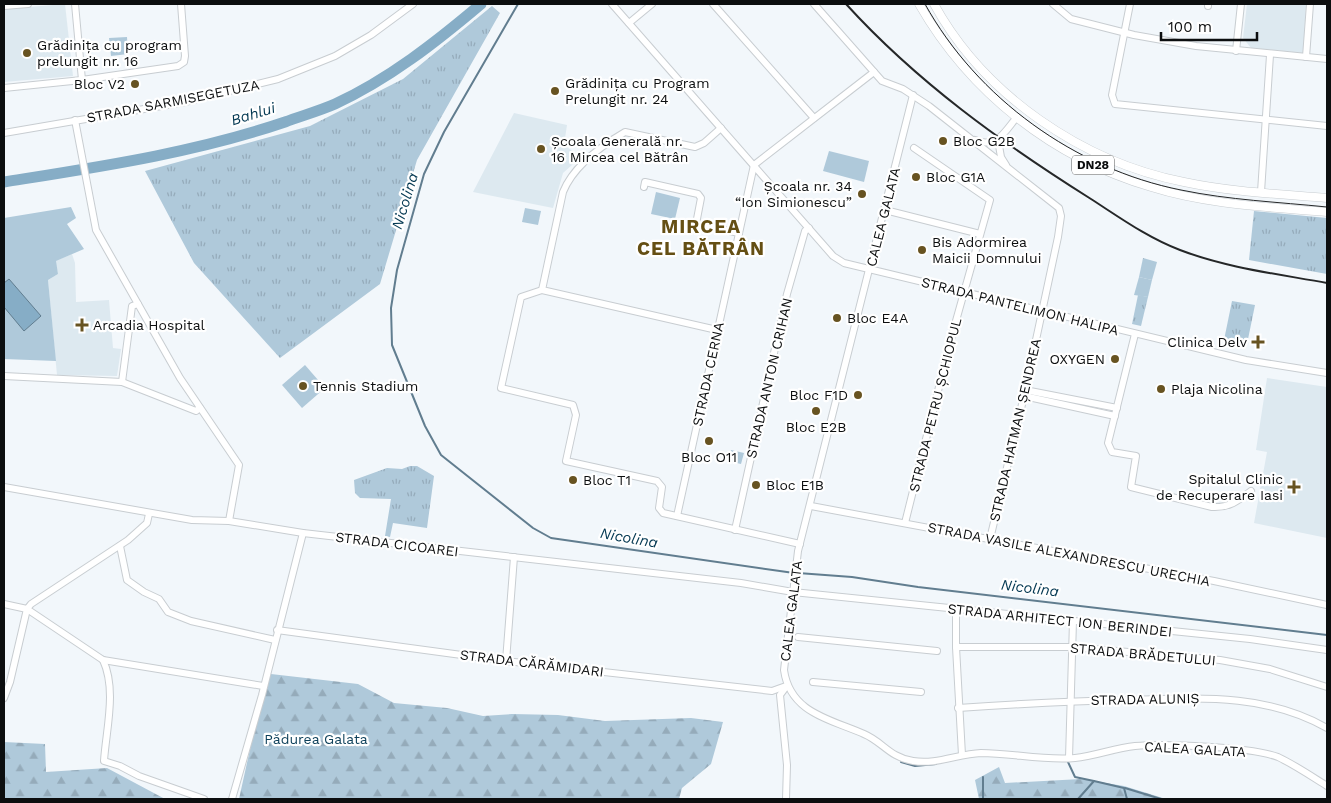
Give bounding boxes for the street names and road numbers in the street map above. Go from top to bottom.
street label: STRADA SARMISEGETUZA [85,76,261,126]
road number: DN28 [1072,156,1114,174]
street label: CALEA GALATA [863,166,903,268]
street label: STRADA PANTELIMON HALIPA [920,274,1120,338]
street label: STRADA ANTON CRIHAN [743,296,795,460]
street label: STRADA PETRU ȘCHIOPUL [906,316,965,494]
street label: STRADA CERNA [689,320,727,428]
street label: STRADA HATMAN ȘENDREA [986,337,1045,523]
street label: STRADA VASILE ALEXANDRESCU URECHIA [926,519,1212,589]
street label: STRADA CICOAREI [335,529,459,559]
street label: CALEA GALATA [777,560,805,662]
street label: STRADA ARHITECT ION BERINDEI [947,600,1173,640]
street label: STRADA BRĂDETULUI [1070,640,1216,668]
street label: STRADA CĂRĂMIDARI [459,646,605,680]
street label: STRADA ALUNIȘ [1090,690,1200,709]
street label: CALEA GALATA [1144,738,1246,760]

